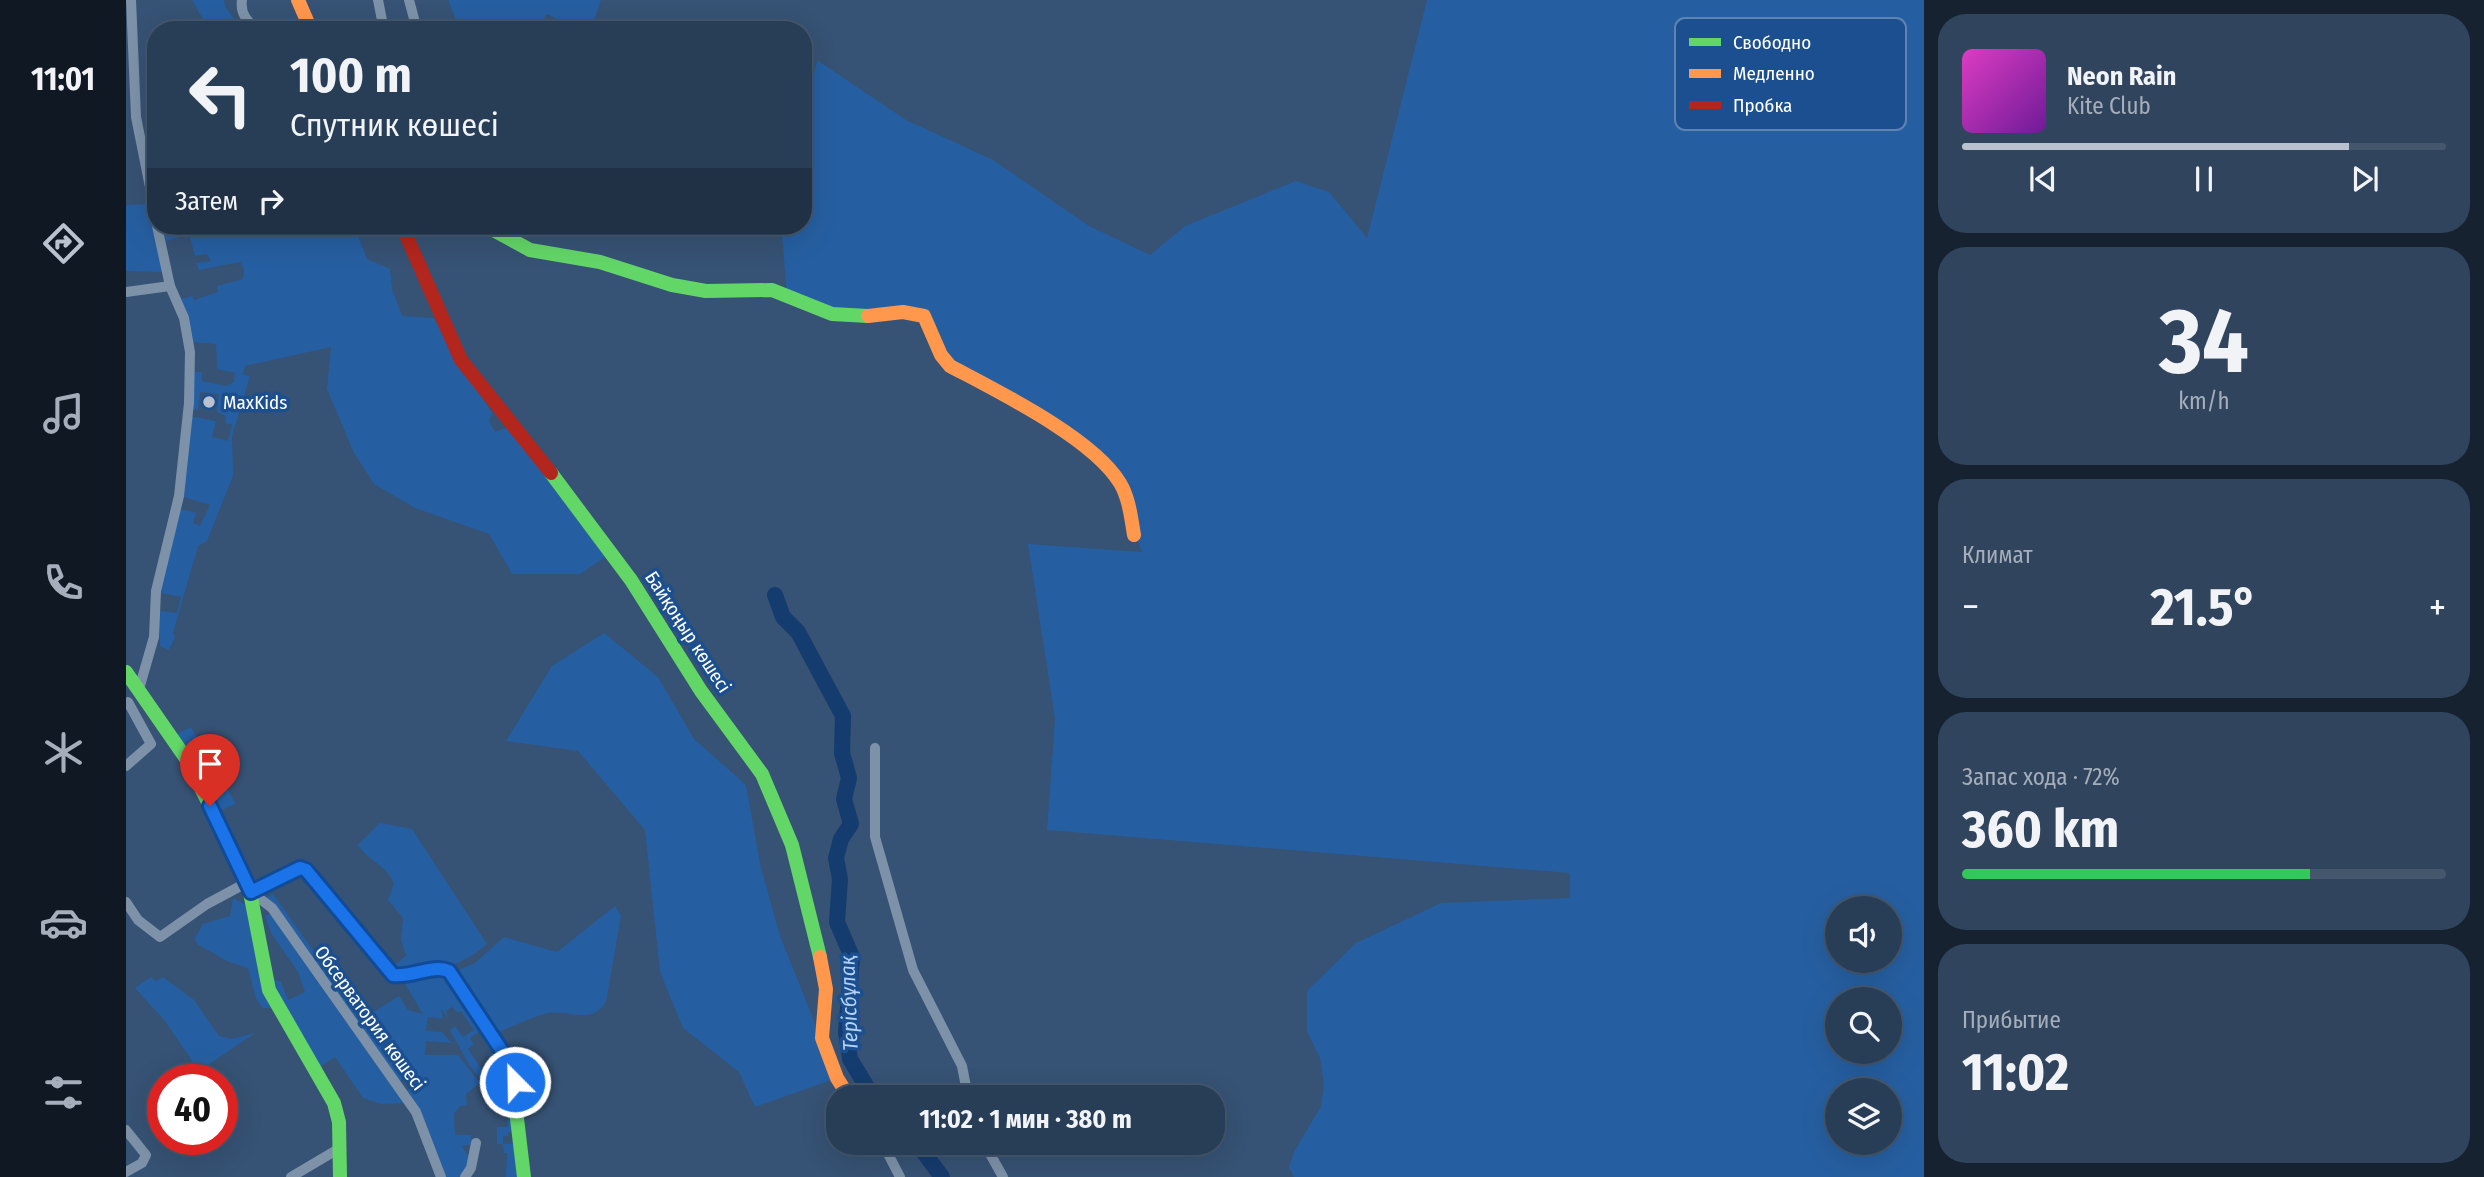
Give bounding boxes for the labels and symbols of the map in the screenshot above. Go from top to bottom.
legend [1675,18,1906,130]
text: Свободно [1733,31,1811,54]
text: Медленно [1733,62,1815,85]
text: Пробка [1733,94,1792,117]
place label: MaxKids [223,391,287,414]
marker: MaxKids [201,394,217,410]
street label: Байқоңыр көшесі [640,567,736,697]
pin [180,734,240,806]
street label: Обсерватория көшесі [310,941,430,1095]
water label: Терісбұлақ [834,955,864,1051]
position arrow [478,1045,552,1119]
speed limit sign: 40 [147,1064,238,1155]

